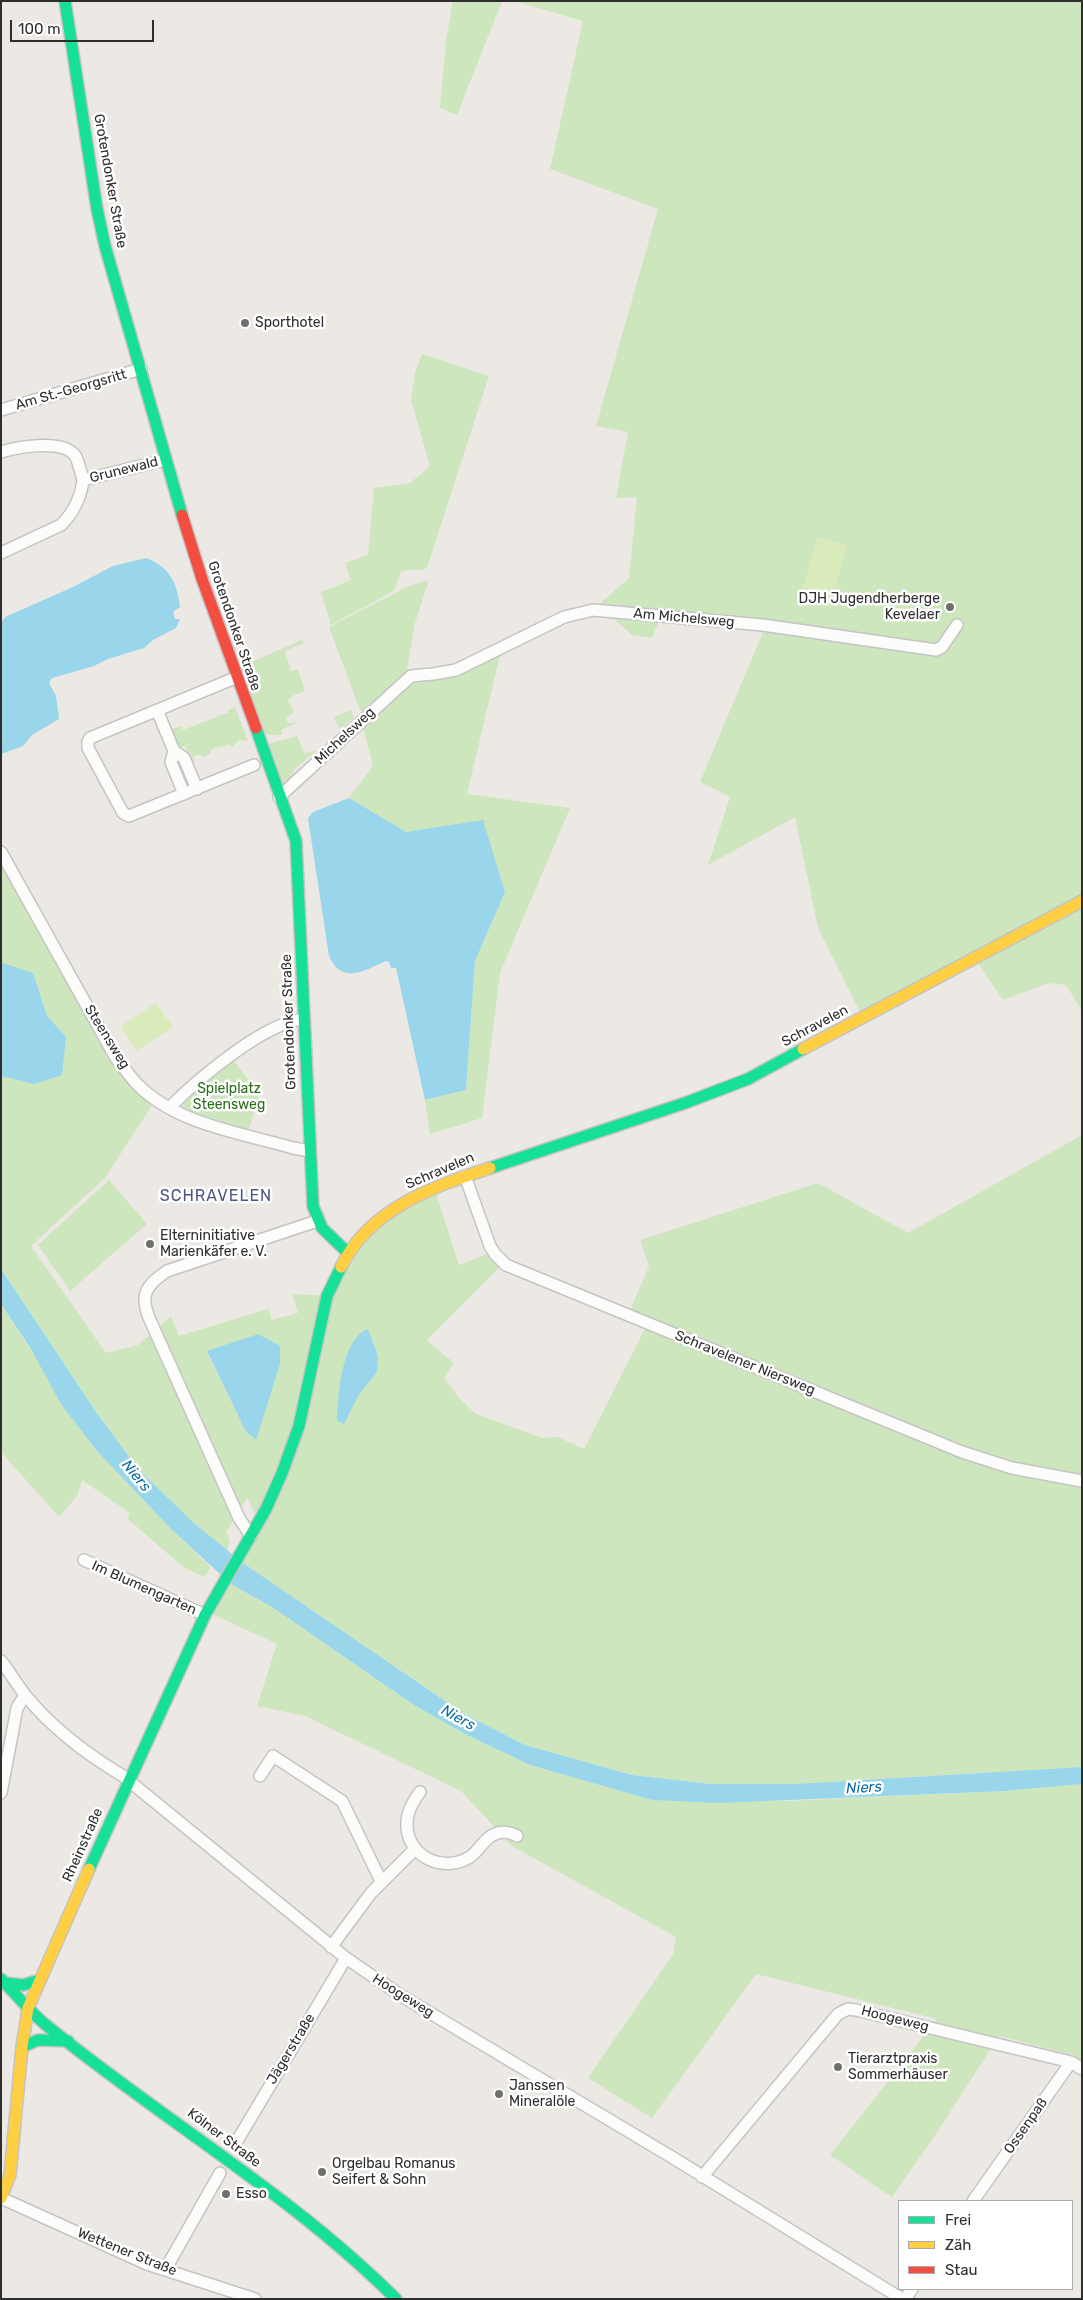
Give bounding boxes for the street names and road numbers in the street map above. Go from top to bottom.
street label: Grotendonker Straße [90,113,130,249]
street label: Am St.-Georgsritt [14,366,128,414]
street label: Grunewald [88,453,160,487]
street label: Grotendonker Straße [204,559,264,693]
street label: Am Michelsweg [633,605,735,631]
street label: Michelsweg [311,704,379,768]
street label: Grotendonker Straße [278,954,300,1090]
street label: Schravelen [779,1001,851,1051]
street label: Steensweg [81,1002,133,1072]
street label: Schravelen [403,1149,477,1193]
street label: Schravelener Niersweg [672,1327,818,1399]
street label: Im Blumengarten [89,1557,199,1619]
street label: Rheinstraße [59,1805,107,1885]
street label: Hoogeweg [369,1971,437,2021]
street label: Hoogeweg [859,2002,931,2036]
street label: Jägerstraße [263,2011,319,2087]
street label: Ossenpaß [1001,2095,1051,2157]
street label: Kölner Straße [184,2105,264,2171]
street label: Wettener Straße [75,2224,179,2280]

